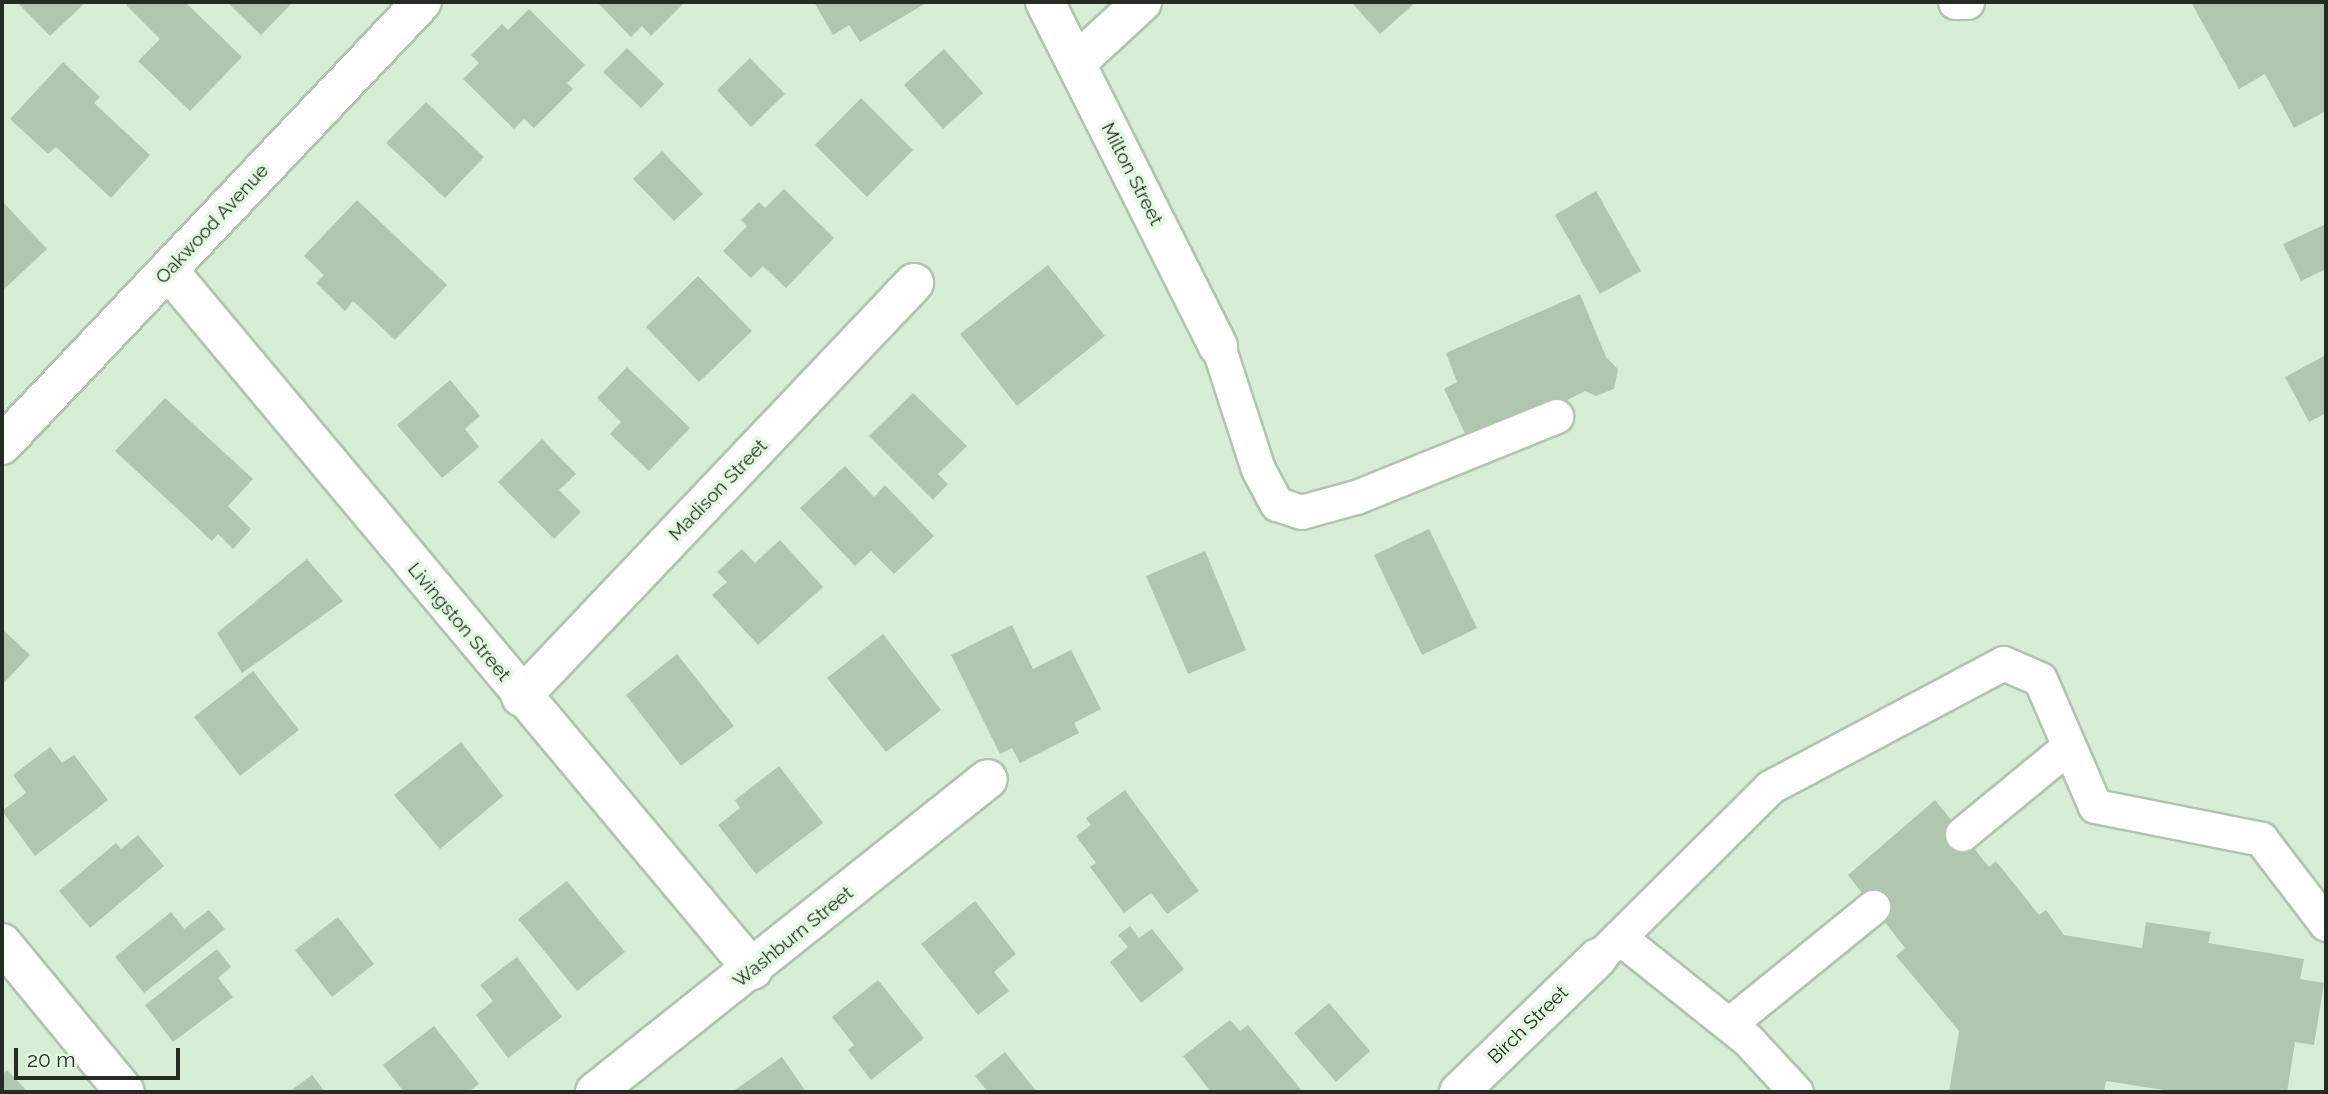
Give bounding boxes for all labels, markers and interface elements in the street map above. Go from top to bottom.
street label: Milton Street [1096,119,1168,229]
street label: Oakwood Avenue [151,159,273,289]
street label: Madison Street [664,435,772,545]
street label: Livingston Street [403,558,515,686]
street label: Washburn Street [728,882,858,992]
street label: Birch Street [1483,981,1573,1069]
scale bar [18,1034,184,1078]
text: 20 m [27,1047,75,1072]

